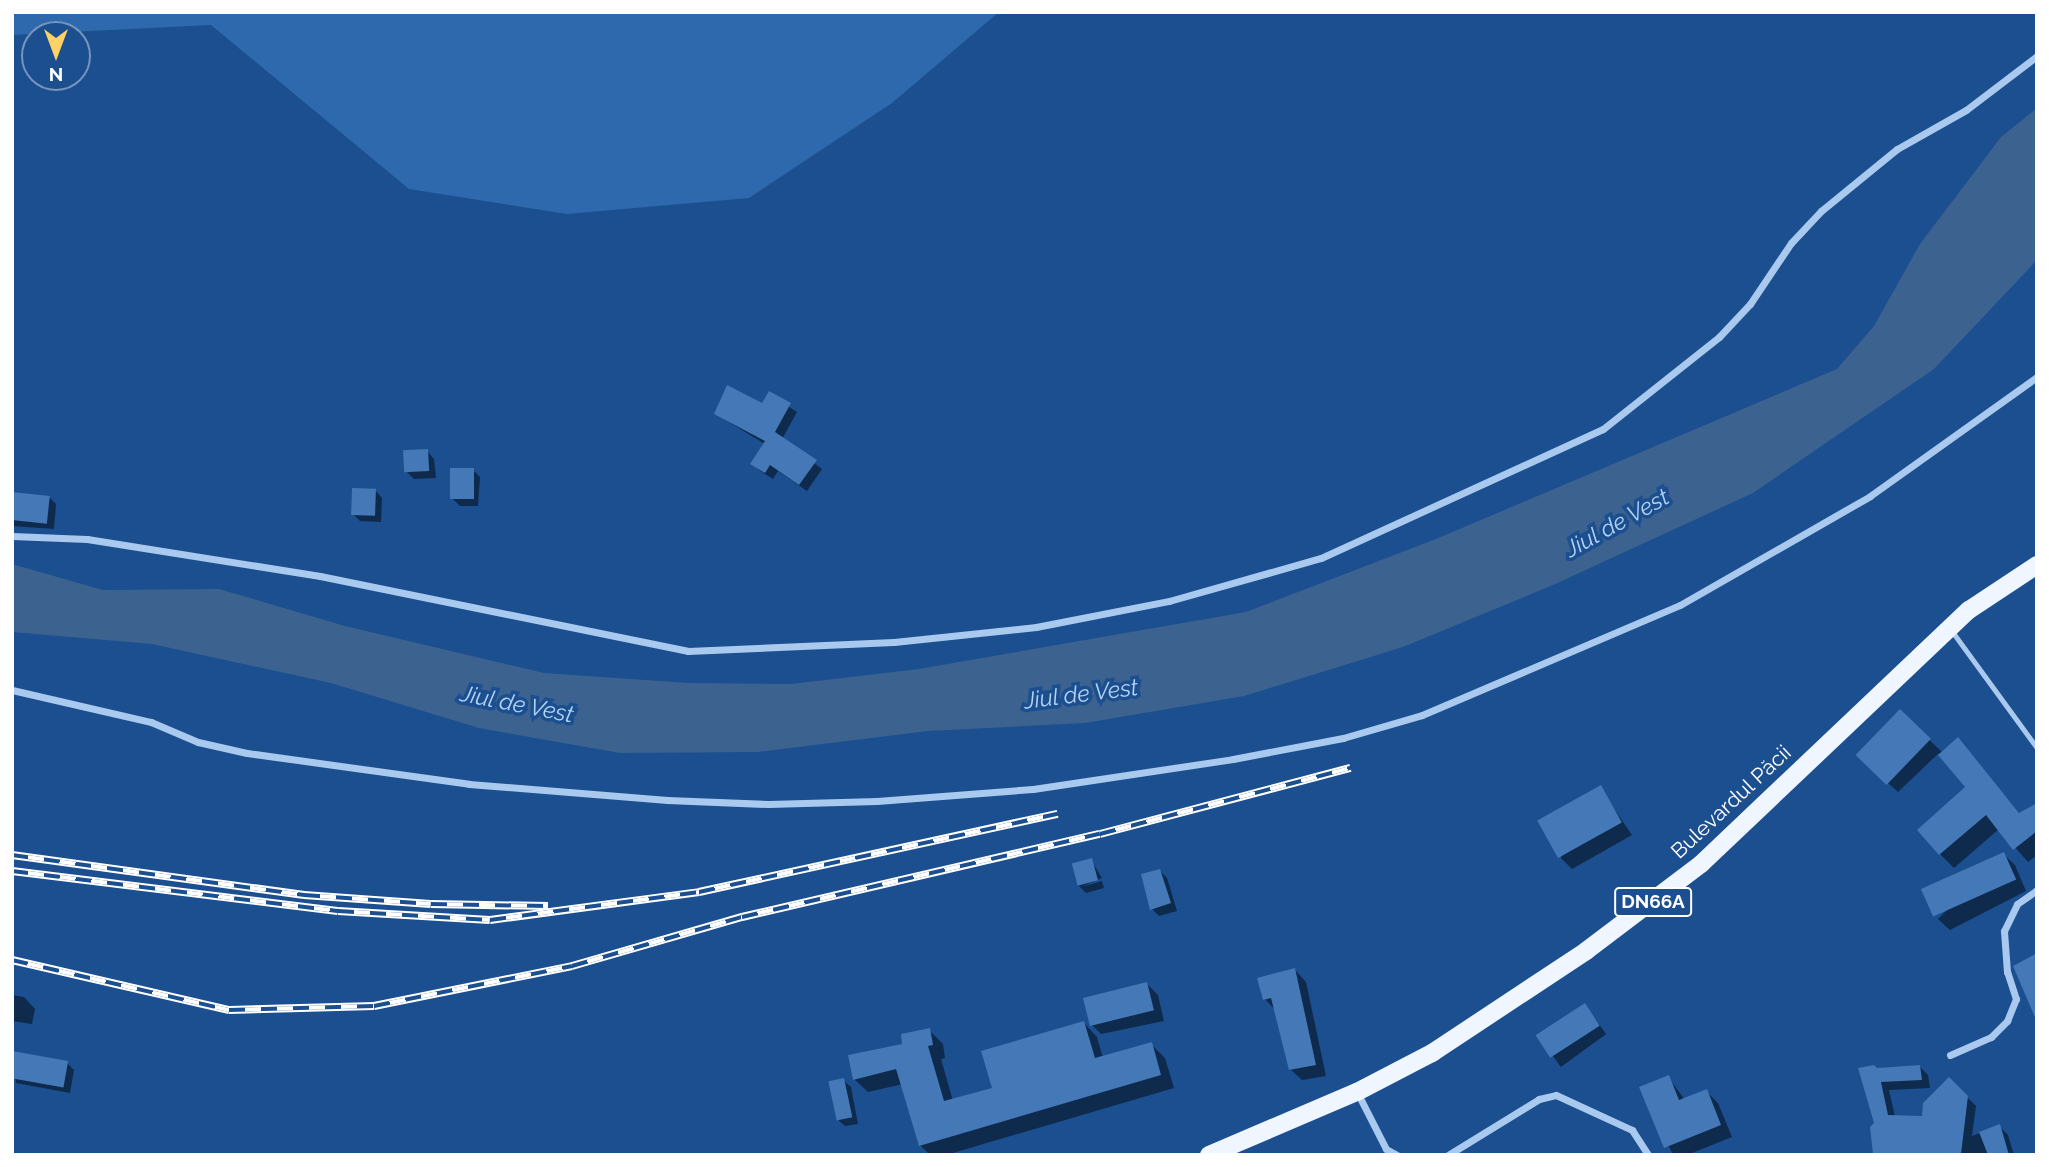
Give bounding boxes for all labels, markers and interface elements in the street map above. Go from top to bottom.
north arrow [21,21,91,91]
text: N [49,64,63,86]
water label: Jiul de Vest [1559,483,1675,563]
water label: Jiul de Vest [1022,673,1140,715]
water label: Jiul de Vest [457,679,577,729]
street label: Bulevardul Păcii [1666,740,1796,864]
road number: DN66A [1613,887,1693,918]

